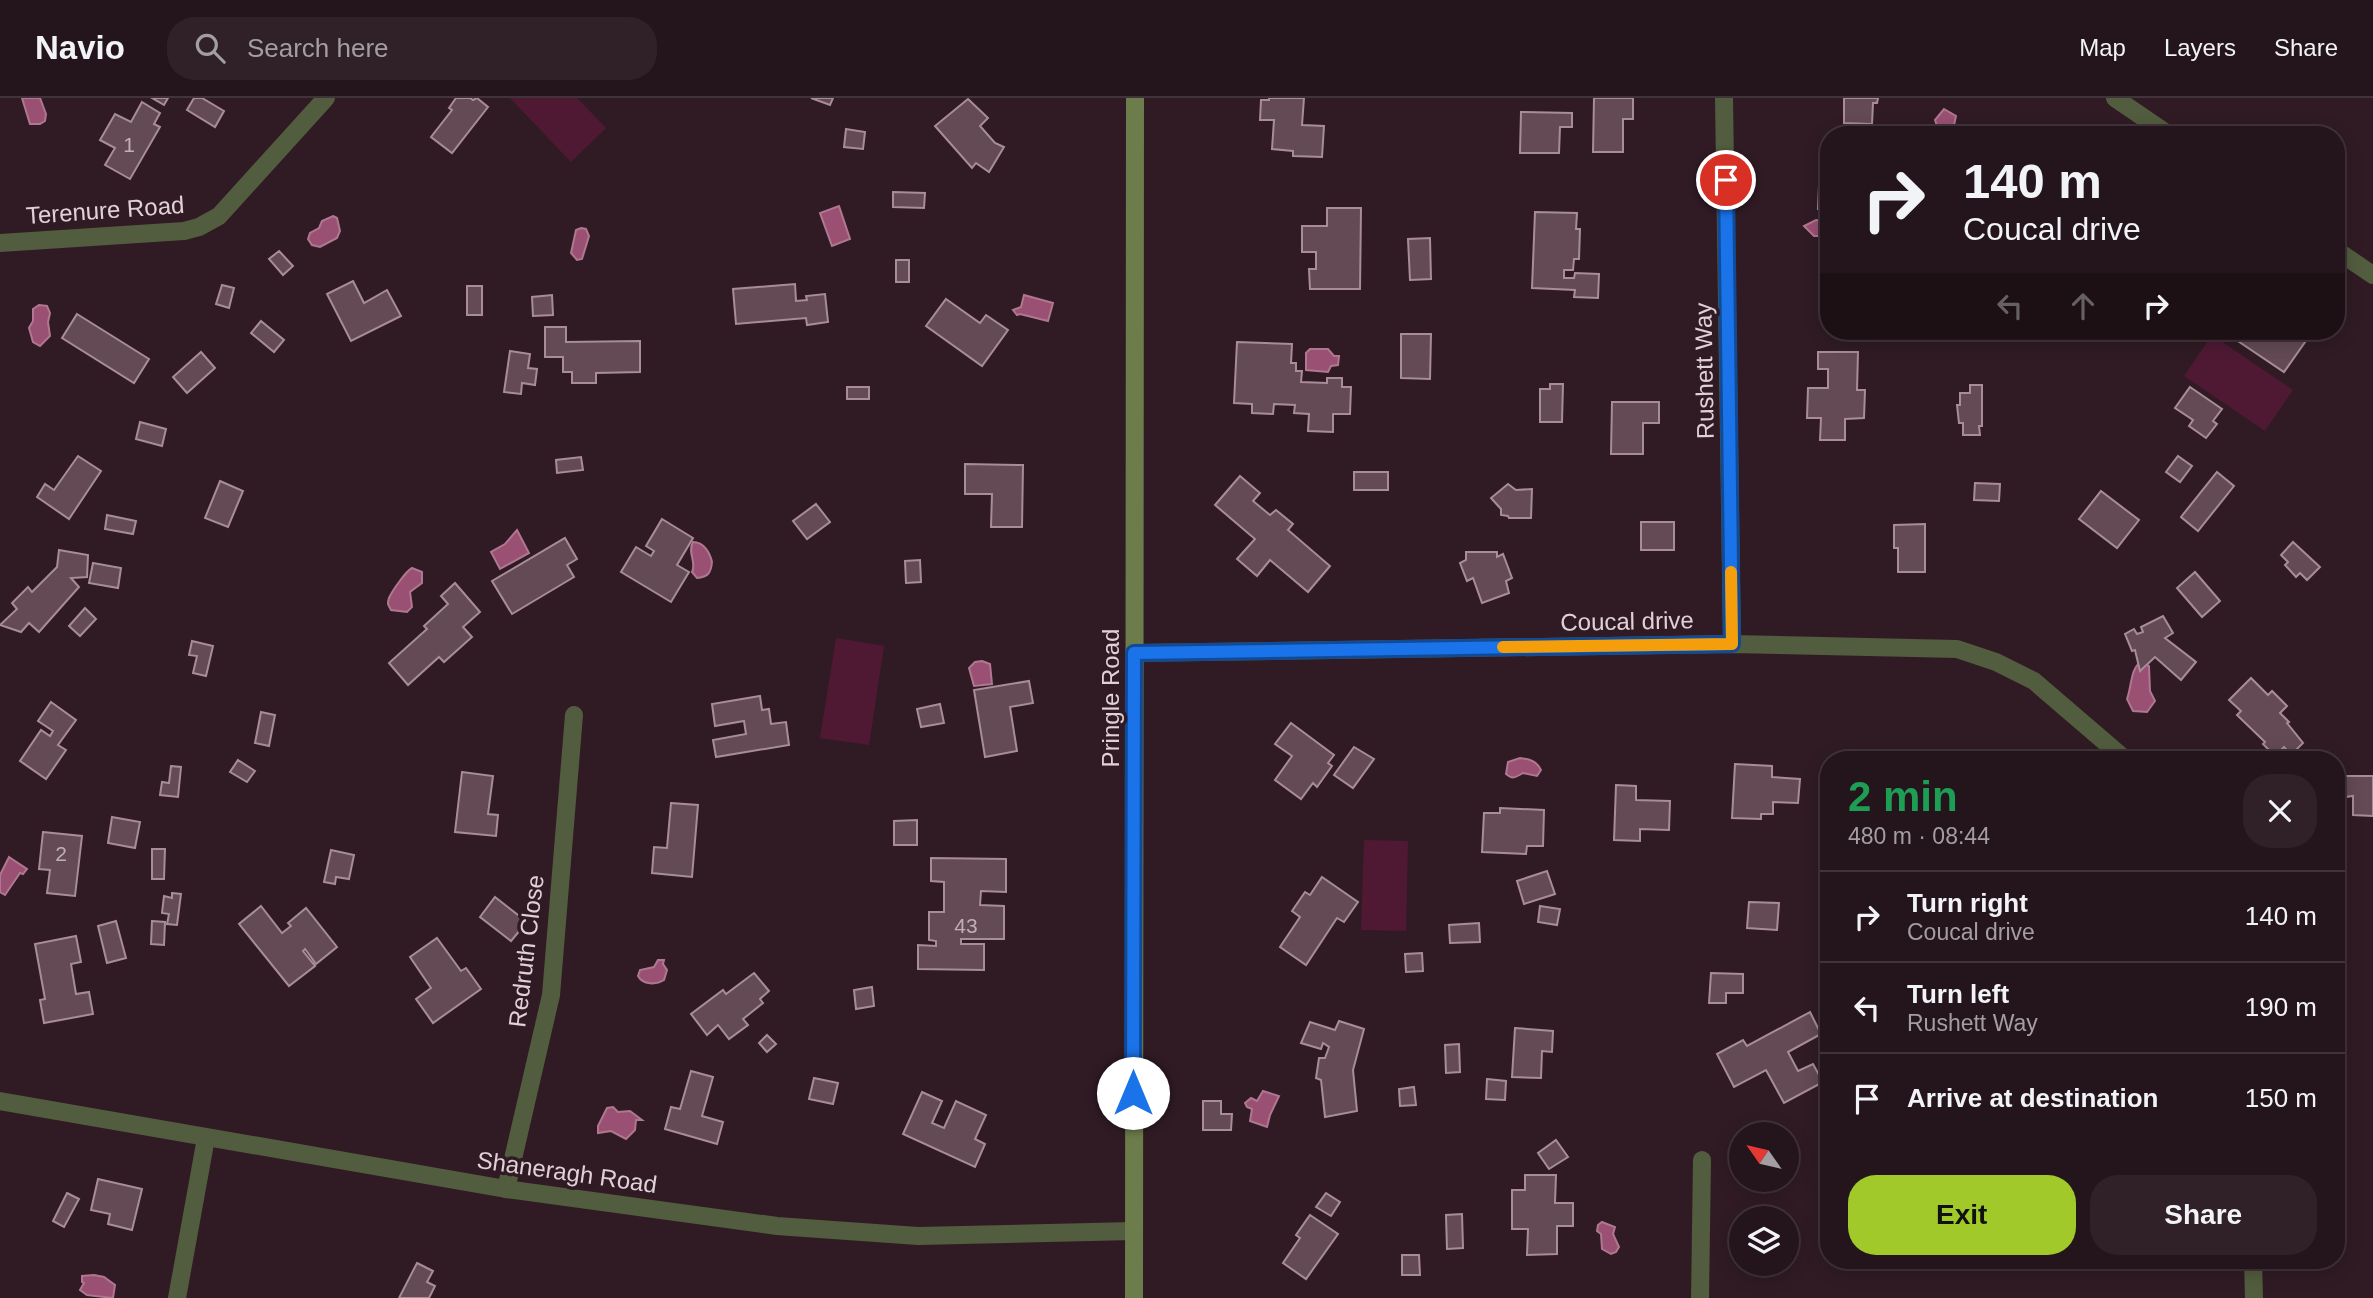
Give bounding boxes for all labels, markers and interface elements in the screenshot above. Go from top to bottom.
search box [167,17,657,80]
text: Navio [35,29,125,66]
icon: search [191,29,229,67]
text: Search here [247,33,389,63]
text: Map [2079,34,2126,61]
text: Layers [2164,34,2236,61]
text: Share [2274,34,2338,61]
house number: 1 [123,133,135,156]
pin [1696,150,1756,210]
icon: right [1848,154,1939,245]
text: 140 m [1963,154,2102,208]
icon: arrive [1707,161,1745,199]
street label: Terenure Road [25,191,185,229]
text: Coucal drive [1963,211,2141,247]
icon: left [1991,287,2029,325]
icon: ahead [2064,287,2102,325]
icon: right [2137,287,2175,325]
street label: Rushett Way [1689,303,1719,439]
street label: Coucal drive [1560,606,1694,636]
street label: Pringle Road [1097,629,1124,767]
text: 2 min [1848,773,1958,820]
button: close [2243,774,2317,848]
text: 480 m · 08:44 [1848,823,1990,849]
house number: 2 [55,842,67,865]
street label: Redruth Close [503,873,549,1029]
text: Turn right [1907,888,2028,918]
icon: right [1848,898,1886,936]
text: 140 m [2245,901,2317,931]
house number: 43 [954,914,978,937]
text: Coucal drive [1907,919,2035,945]
text: Turn left [1907,979,2009,1009]
icon: left [1848,989,1886,1027]
text: 190 m [2245,992,2317,1022]
text: Rushett Way [1907,1010,2038,1036]
position arrow [1096,1056,1170,1130]
icon: arrive [1848,1080,1886,1118]
text: Arrive at destination [1907,1083,2158,1113]
text: 150 m [2245,1083,2317,1113]
north arrow [1729,1122,1799,1192]
map controls [1729,1122,1799,1276]
street label: Shaneragh Road [475,1146,659,1198]
button: Exit [1848,1175,2076,1255]
button: Share [2090,1175,2317,1255]
button: layers [1729,1206,1799,1276]

